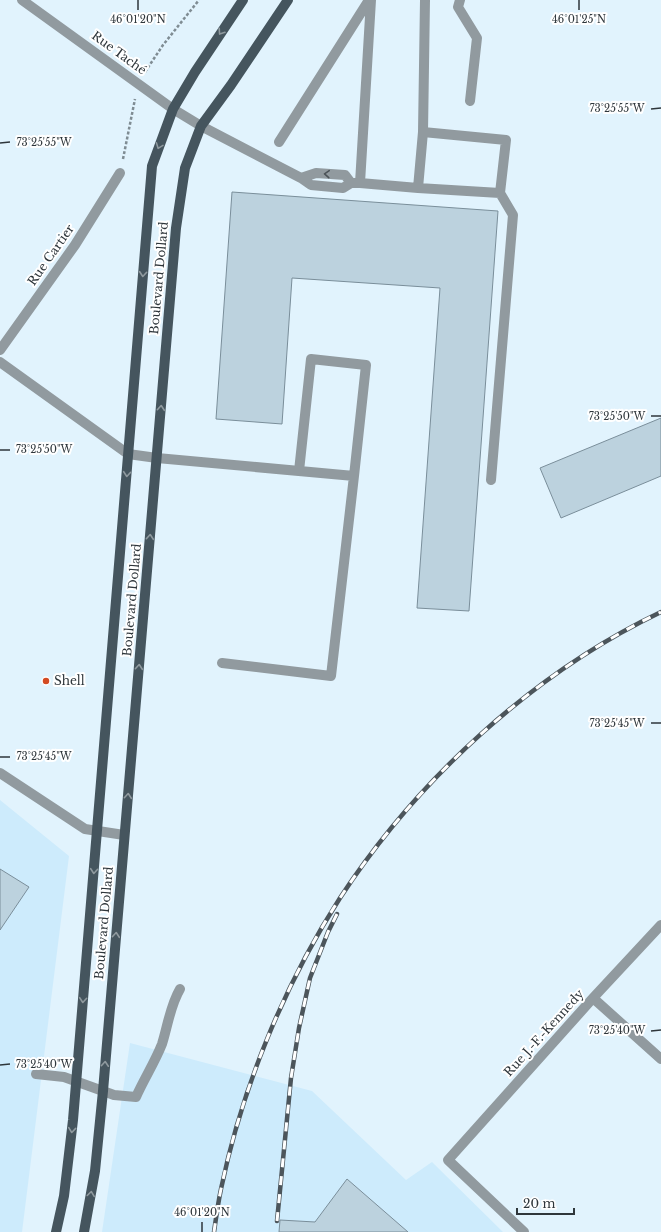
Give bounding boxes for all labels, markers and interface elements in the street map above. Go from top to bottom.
text: 46°01'20"N [110,13,166,26]
text: 46°01'25"N [552,13,606,26]
street label: Rue Taché [89,28,150,78]
one-way arrow [219,28,226,35]
text: 73°25'55"W [589,102,645,115]
text: 73°25'55"W [16,136,72,149]
one-way arrow [156,143,164,150]
one-way arrow [324,169,330,178]
street label: Rue Cartier [24,221,77,288]
street label: Boulevard Dollard [146,221,171,335]
one-way arrow [138,271,147,277]
one-way arrow [156,405,165,411]
text: 73°25'50"W [589,410,646,423]
text: 73°25'50"W [16,443,73,456]
one-way arrow [122,471,131,477]
one-way arrow [146,534,155,540]
street label: Boulevard Dollard [119,543,144,657]
one-way arrow [134,664,143,670]
place label: Shell [54,673,85,688]
marker: Shell [41,676,51,686]
text: 73°25'45"W [589,717,645,730]
text: 73°25'45"W [16,750,72,763]
one-way arrow [123,793,132,799]
street label: Boulevard Dollard [91,866,116,980]
one-way arrow [90,868,99,874]
one-way arrow [111,932,120,938]
street label: Rue J.-F.-Kennedy [501,986,587,1079]
one-way arrow [79,997,88,1003]
text: 73°25'40"W [589,1024,646,1037]
text: 73°25'40"W [16,1058,73,1071]
one-way arrow [100,1061,109,1067]
one-way arrow [67,1127,76,1133]
scale bar [517,1190,574,1216]
one-way arrow [86,1191,95,1197]
text: 20 m [523,1196,555,1211]
text: 46°01'20"N [174,1206,230,1219]

